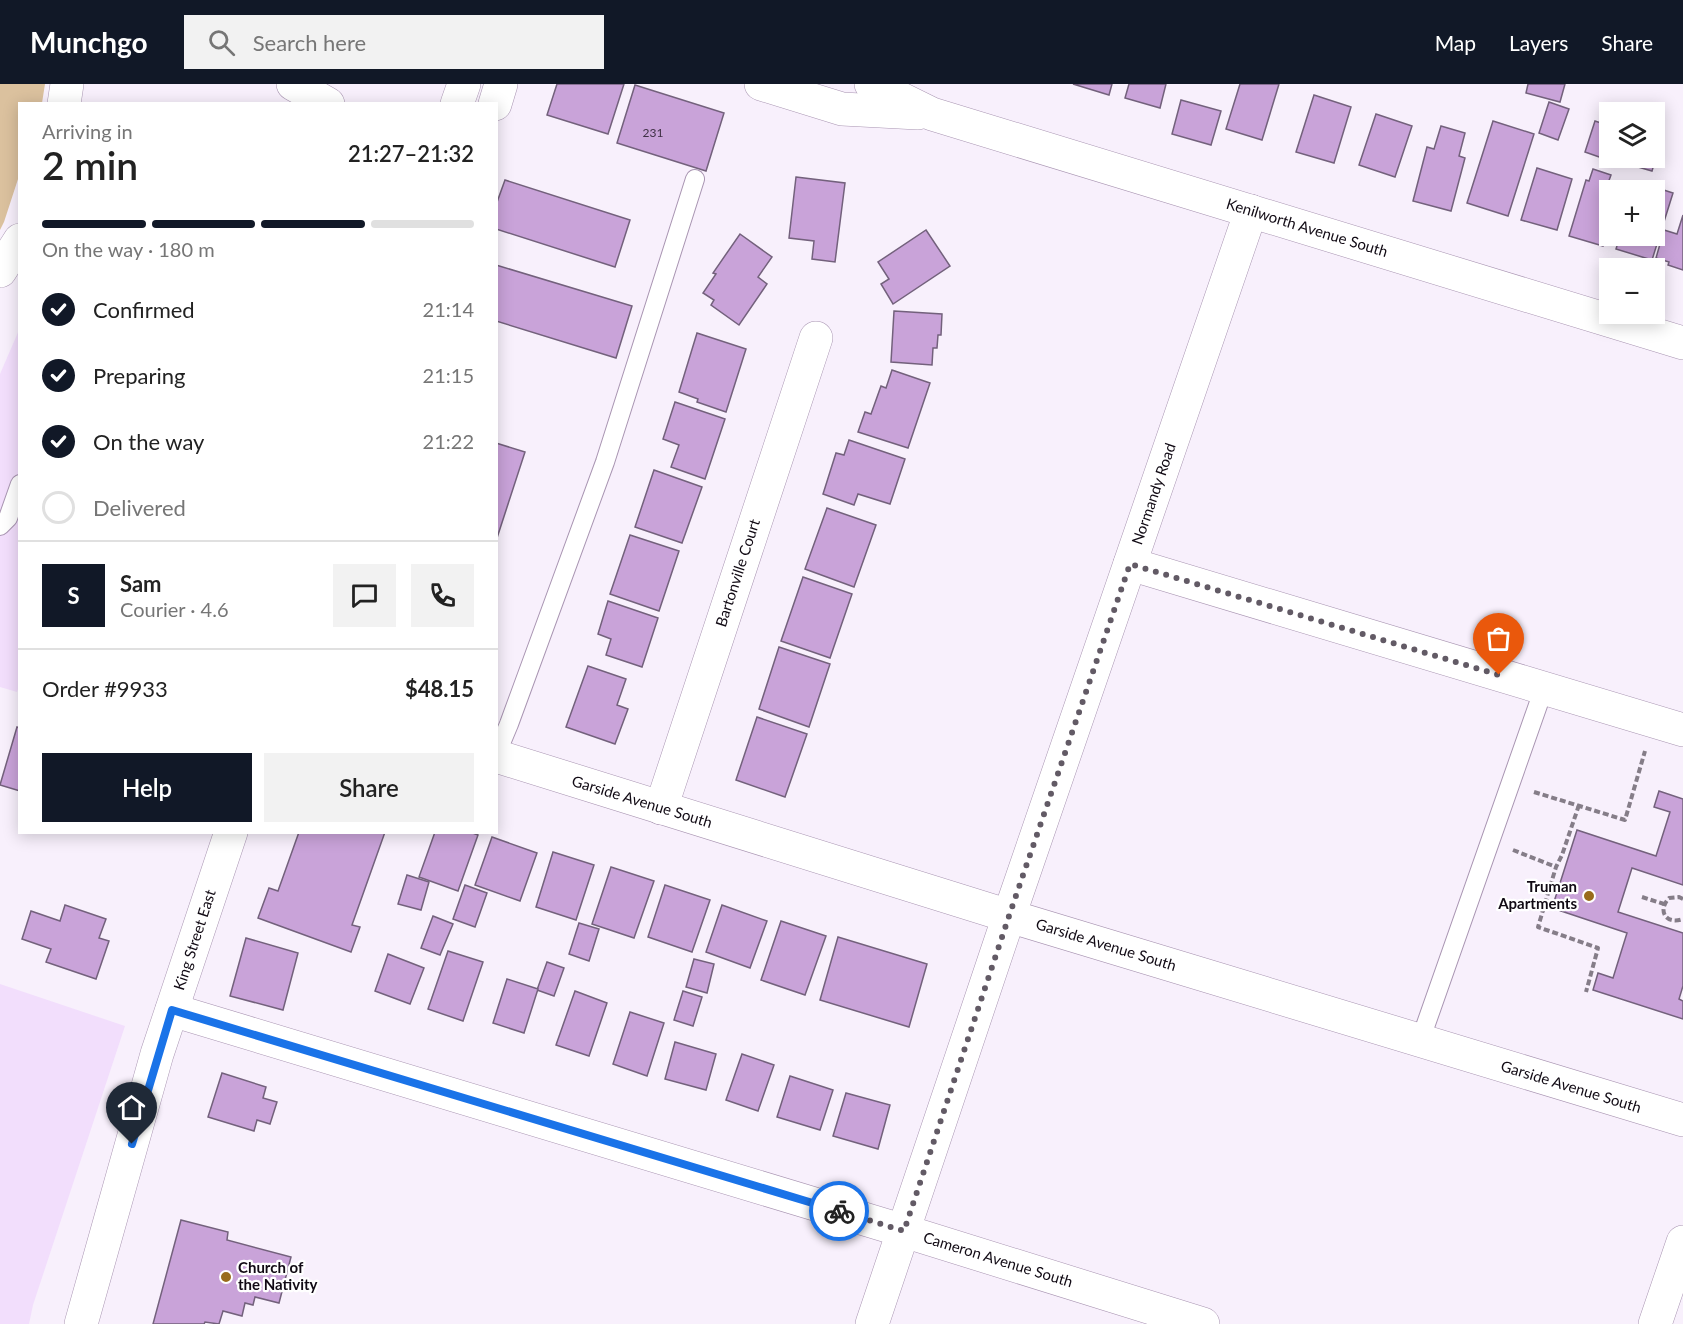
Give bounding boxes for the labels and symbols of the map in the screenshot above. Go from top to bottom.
house number: 231 [643,125,663,140]
street label: Kenilworth Avenue South [1224,194,1390,260]
street label: Normandy Road [1127,441,1179,547]
street label: Bartonville Court [711,516,763,629]
pin [1473,613,1524,675]
street label: Garside Avenue South [570,771,715,831]
place label: Truman Apartments [1497,877,1577,912]
street label: King Street East [169,886,219,992]
marker: Truman Apartments [1582,889,1596,903]
street label: Garside Avenue South [1034,914,1179,974]
street label: Garside Avenue South [1499,1056,1644,1116]
pin [106,1082,157,1144]
courier [809,1181,869,1241]
street label: Cameron Avenue South [921,1228,1075,1290]
place label: Church of the Nativity [238,1258,318,1293]
marker: Church of the Nativity [219,1270,233,1284]

